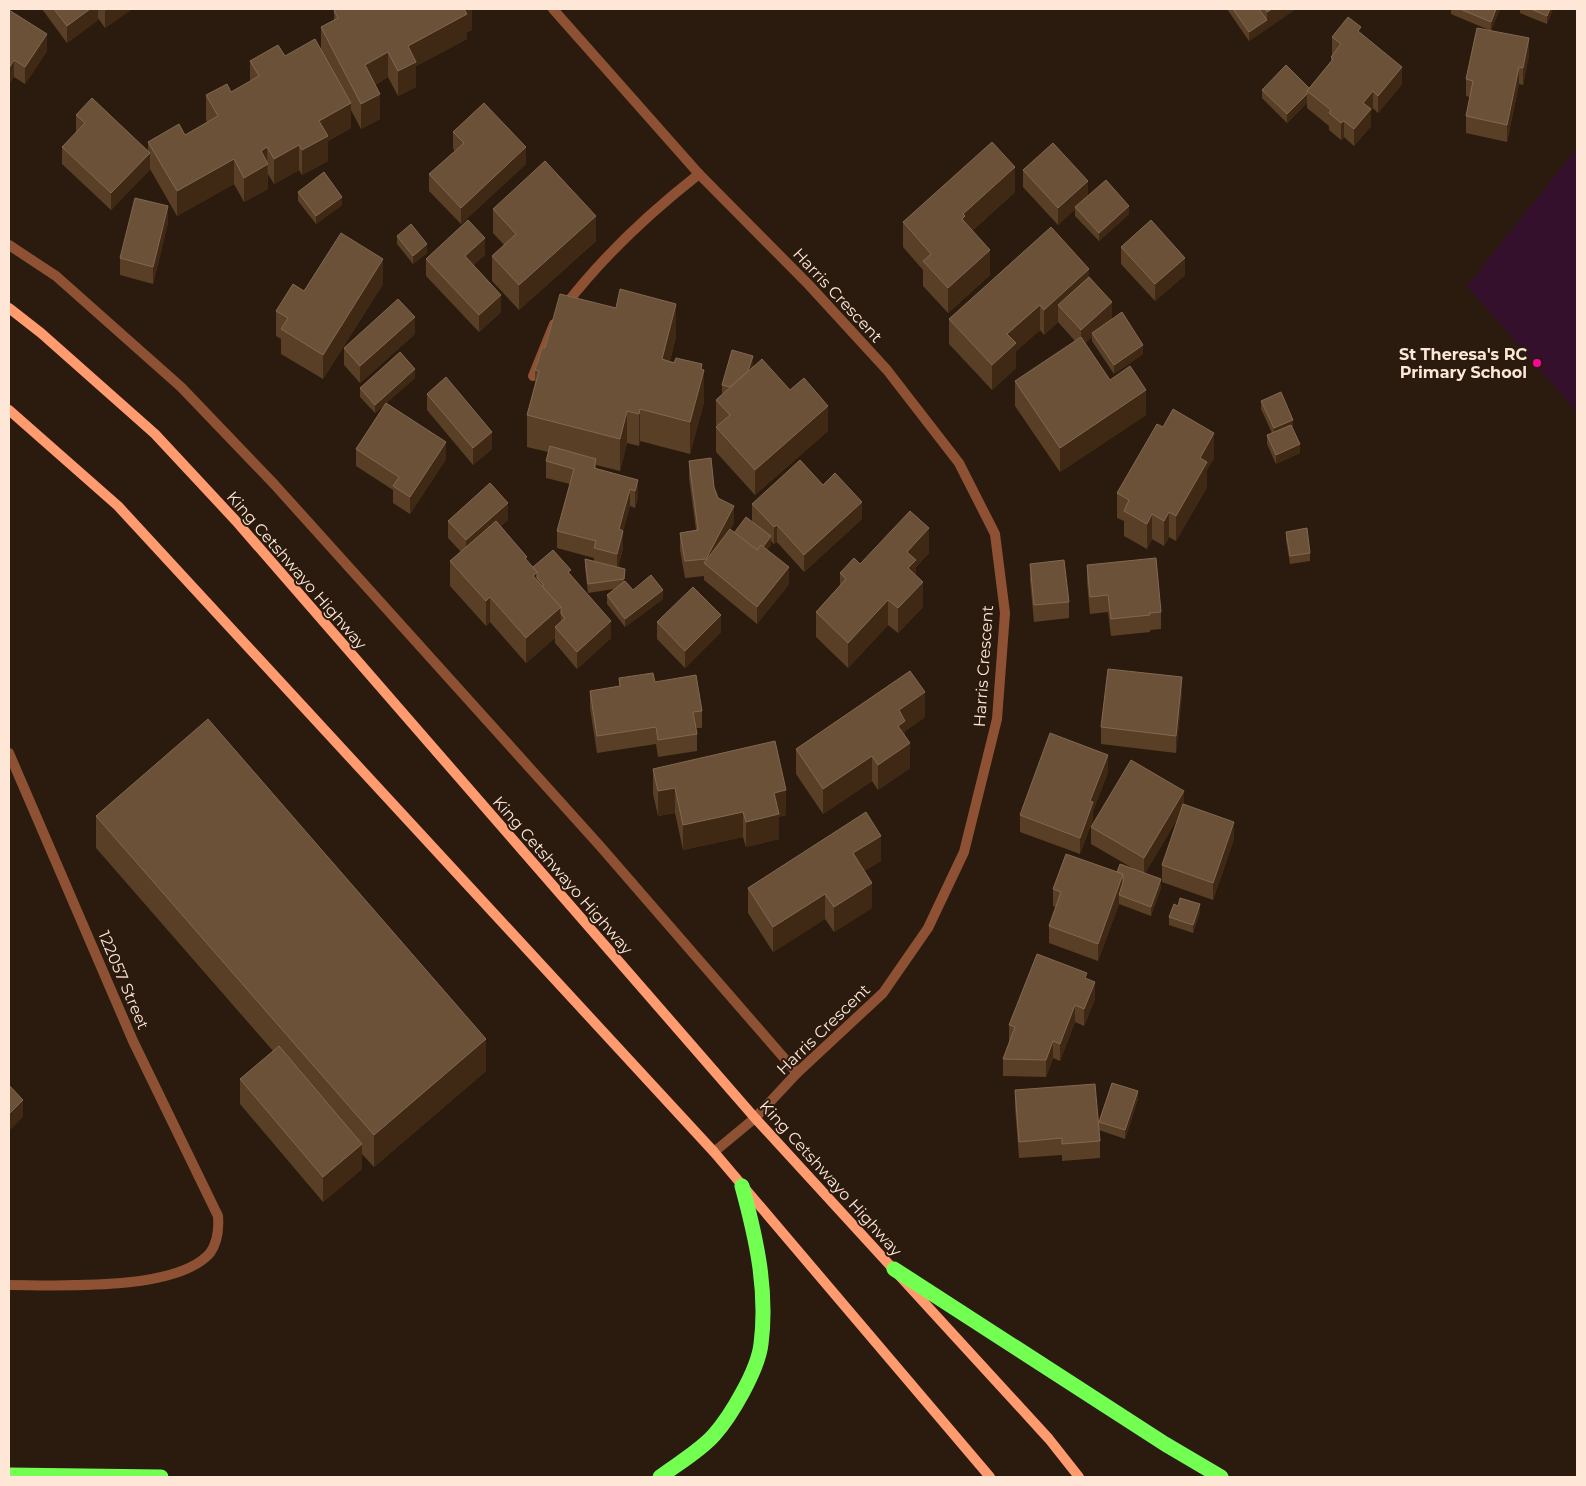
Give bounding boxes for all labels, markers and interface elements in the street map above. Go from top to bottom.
street label: Harris Crescent [789,244,887,347]
place label: St Theresa's RC Primary School [1399,345,1527,382]
marker: St Theresa's RC Primary School [1531,357,1543,369]
street label: King Cetshwayo Highway [223,487,371,654]
street label: Harris Crescent [970,604,997,728]
street label: King Cetshwayo Highway [489,792,637,959]
street label: 122057 Street [94,928,153,1033]
street label: Harris Crescent [773,980,874,1079]
street label: King Cetshwayo Highway [756,1096,906,1260]

